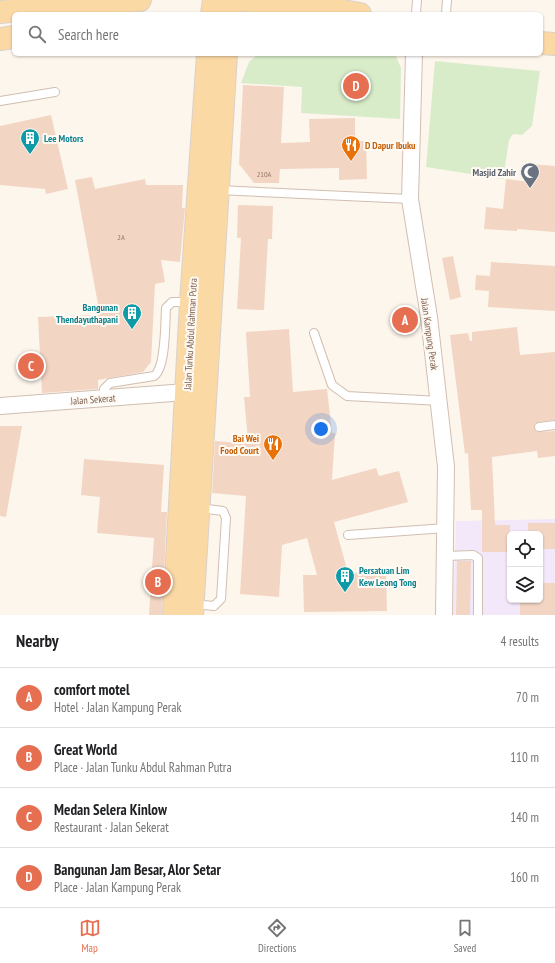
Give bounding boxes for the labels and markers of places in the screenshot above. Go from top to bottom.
pin: D [343,71,369,101]
building icon: Lee Motors [19,127,41,155]
place label: Lee Motors [44,132,84,145]
restaurant icon: D Dapur Ibuku [340,134,362,162]
place label: D Dapur Ibuku [365,139,416,152]
mosque icon: Masjid Zahir [519,161,541,189]
place label: Masjid Zahir [473,166,516,179]
place label: Bangunan Thendayuthapani [56,301,118,326]
building icon: Bangunan Thendayuthapani [121,302,143,330]
pin: A [392,305,418,335]
pin: C [18,351,44,381]
place label: Bai Wei Food Court [220,432,259,457]
restaurant icon: Bai Wei Food Court [262,433,284,461]
place label: Persatuan Lim Kew Leong Tong [359,564,417,589]
building icon: Persatuan Lim Kew Leong Tong [334,565,356,593]
pin: B [145,567,171,597]

